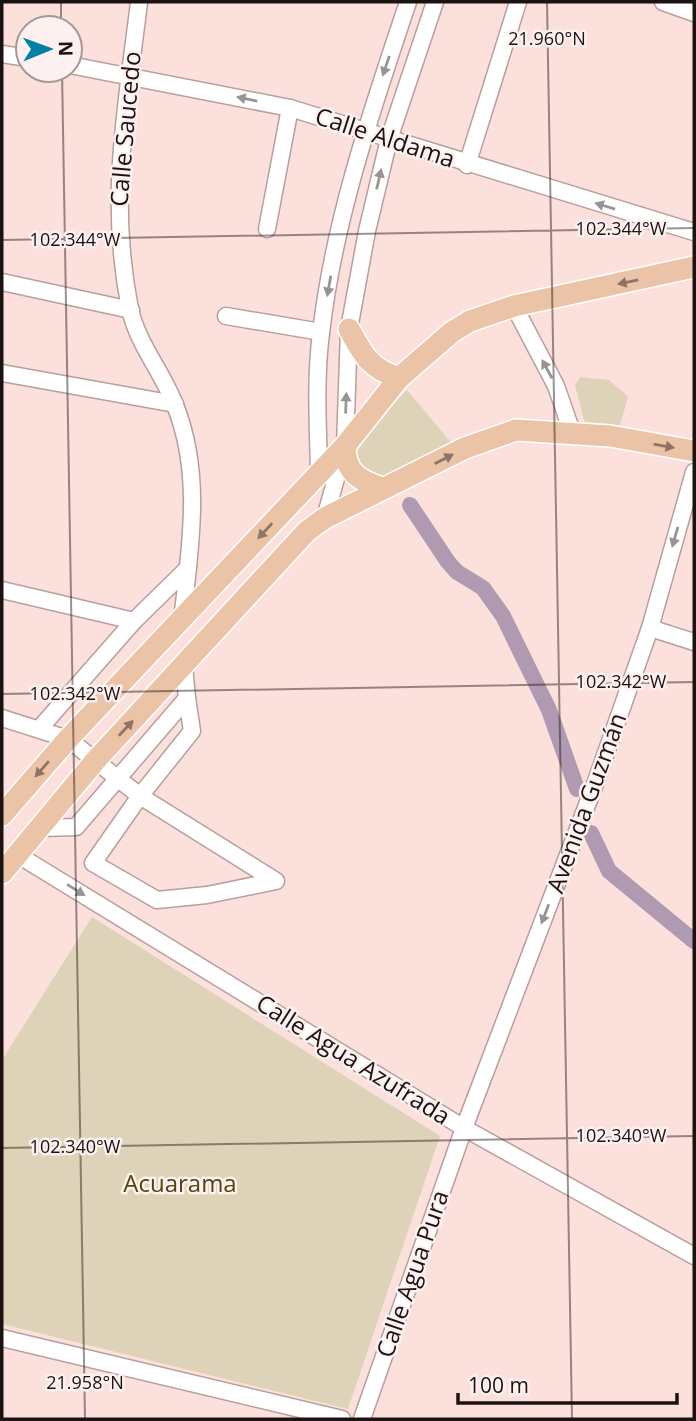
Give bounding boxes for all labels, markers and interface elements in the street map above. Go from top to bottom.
north arrow [14,14,84,84]
text: 21.960°N [508,26,586,50]
text: N [53,41,79,57]
street label: Calle Saucedo [101,50,148,208]
one-way arrow [380,56,391,77]
one-way arrow [236,94,258,105]
street label: Calle Aldama [311,98,460,175]
one-way arrow [374,168,385,190]
one-way arrow [595,200,616,210]
text: 102.344°W [576,216,667,240]
text: 102.344°W [30,227,121,251]
one-way arrow [323,275,334,297]
one-way arrow [617,276,639,287]
one-way arrow [541,358,553,378]
one-way arrow [341,392,352,414]
one-way arrow [654,440,676,451]
one-way arrow [434,454,454,465]
one-way arrow [257,522,273,539]
one-way arrow [670,527,680,548]
text: 102.342°W [576,669,667,693]
text: 102.342°W [30,681,121,705]
street label: Avenida Guzmán [538,708,633,897]
one-way arrow [118,719,134,737]
one-way arrow [35,760,50,777]
one-way arrow [66,884,85,897]
one-way arrow [540,904,551,925]
street label: Calle Agua Azufrada [250,986,457,1132]
text: 102.340°W [576,1123,667,1147]
text: 102.340°W [30,1134,121,1158]
park label: Acuarama [123,1166,237,1199]
street label: Calle Agua Pura [367,1185,456,1362]
scale bar [458,1362,677,1406]
text: 21.958°N [46,1370,124,1394]
text: 100 m [468,1371,529,1399]

